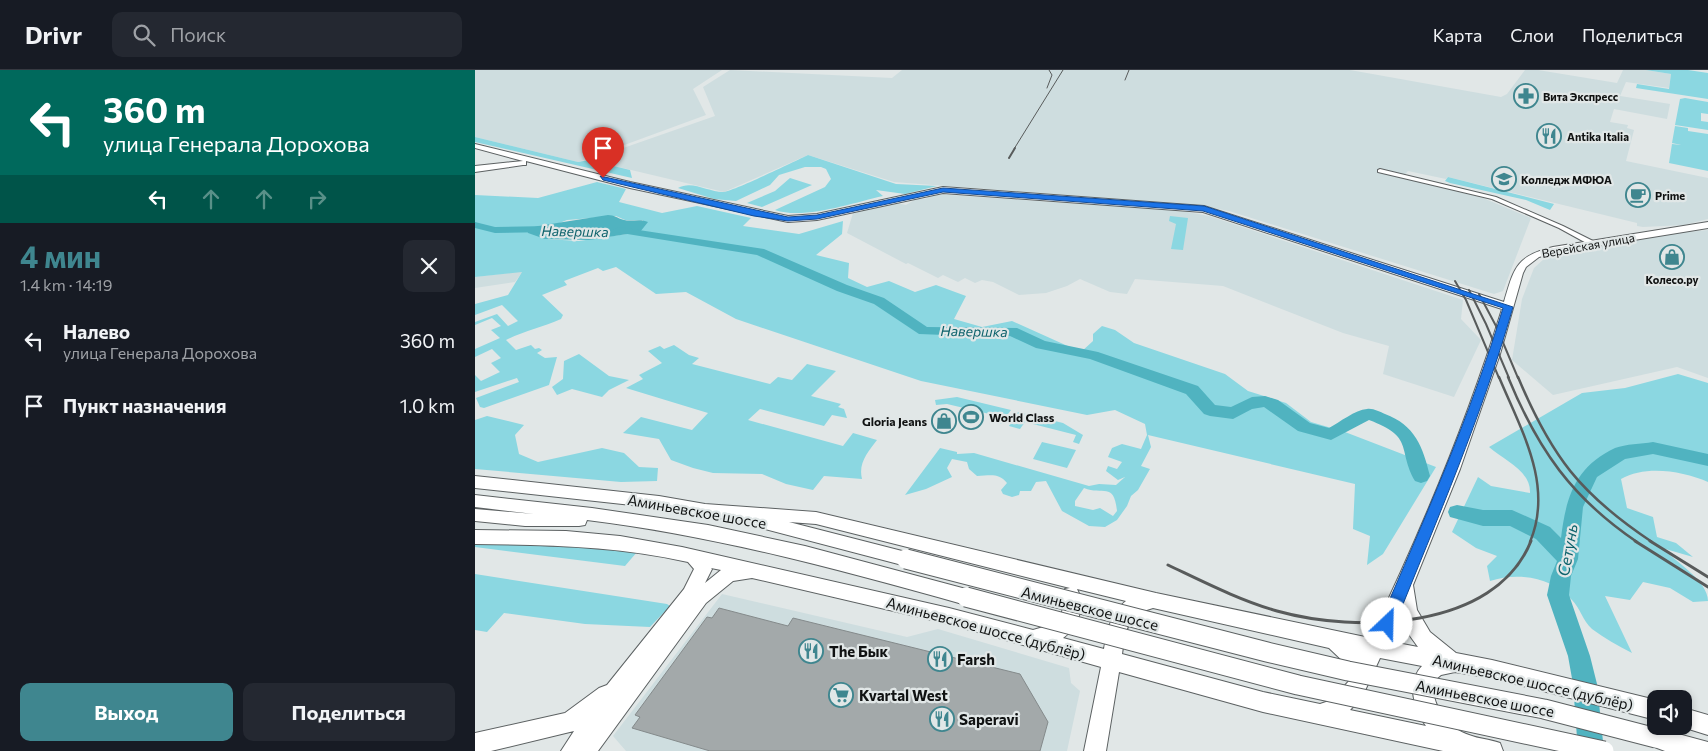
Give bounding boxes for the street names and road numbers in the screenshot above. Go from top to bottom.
street label: Верейская улица [1540,230,1636,260]
street label: Аминьевское шоссе [626,490,768,532]
street label: Аминьевское шоссе [1020,582,1161,634]
street label: Аминьевское шоссе (дублёр) [884,593,1088,663]
street label: Аминьевское шоссе (дублёр) [1431,650,1635,714]
street label: Аминьевское шоссе [1414,676,1556,720]

